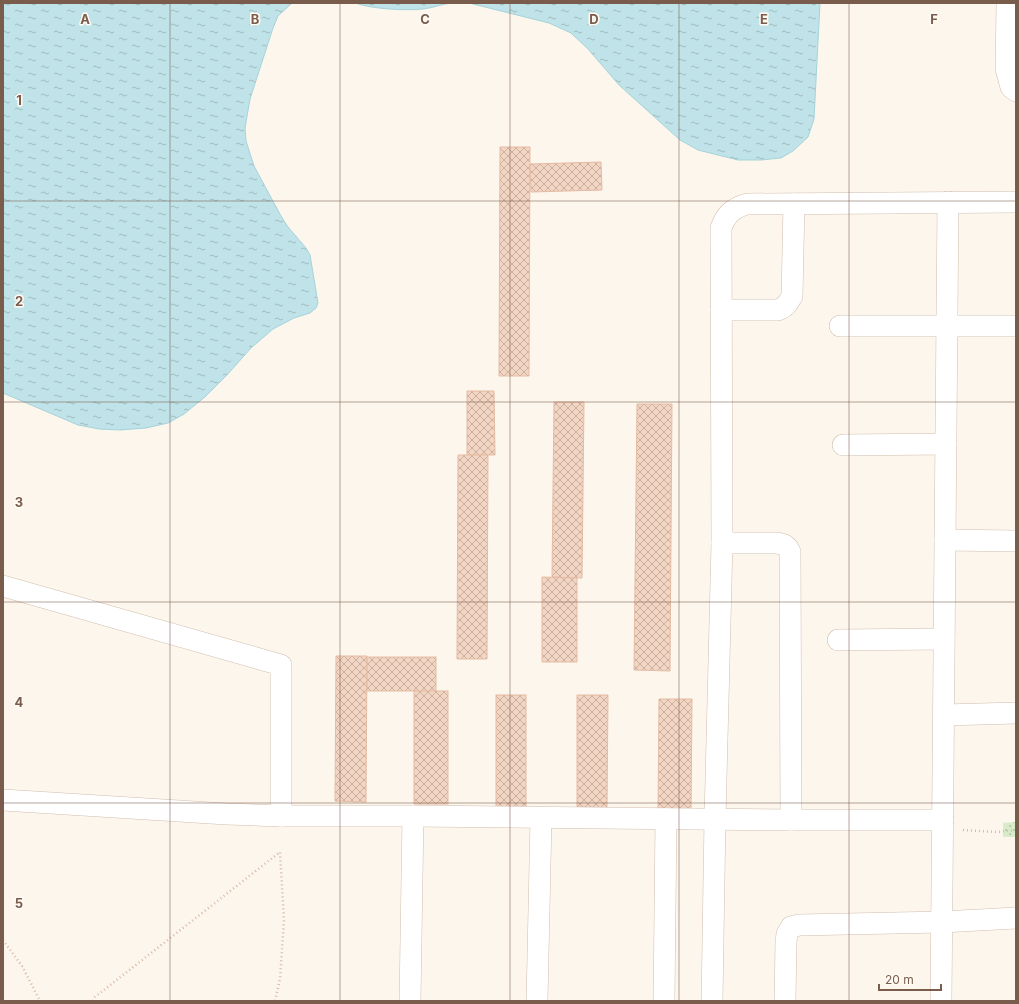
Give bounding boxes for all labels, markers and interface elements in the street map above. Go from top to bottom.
text: A [80,11,90,27]
text: B [251,11,260,27]
text: C [420,11,430,27]
text: D [589,11,599,27]
text: E [760,11,768,27]
text: F [930,11,938,27]
text: 1 [16,92,22,108]
text: 2 [15,293,23,309]
text: 3 [15,494,23,510]
text: 4 [15,694,24,710]
text: 5 [15,895,23,911]
scale bar [879,966,941,992]
text: 20 m [885,972,914,987]

